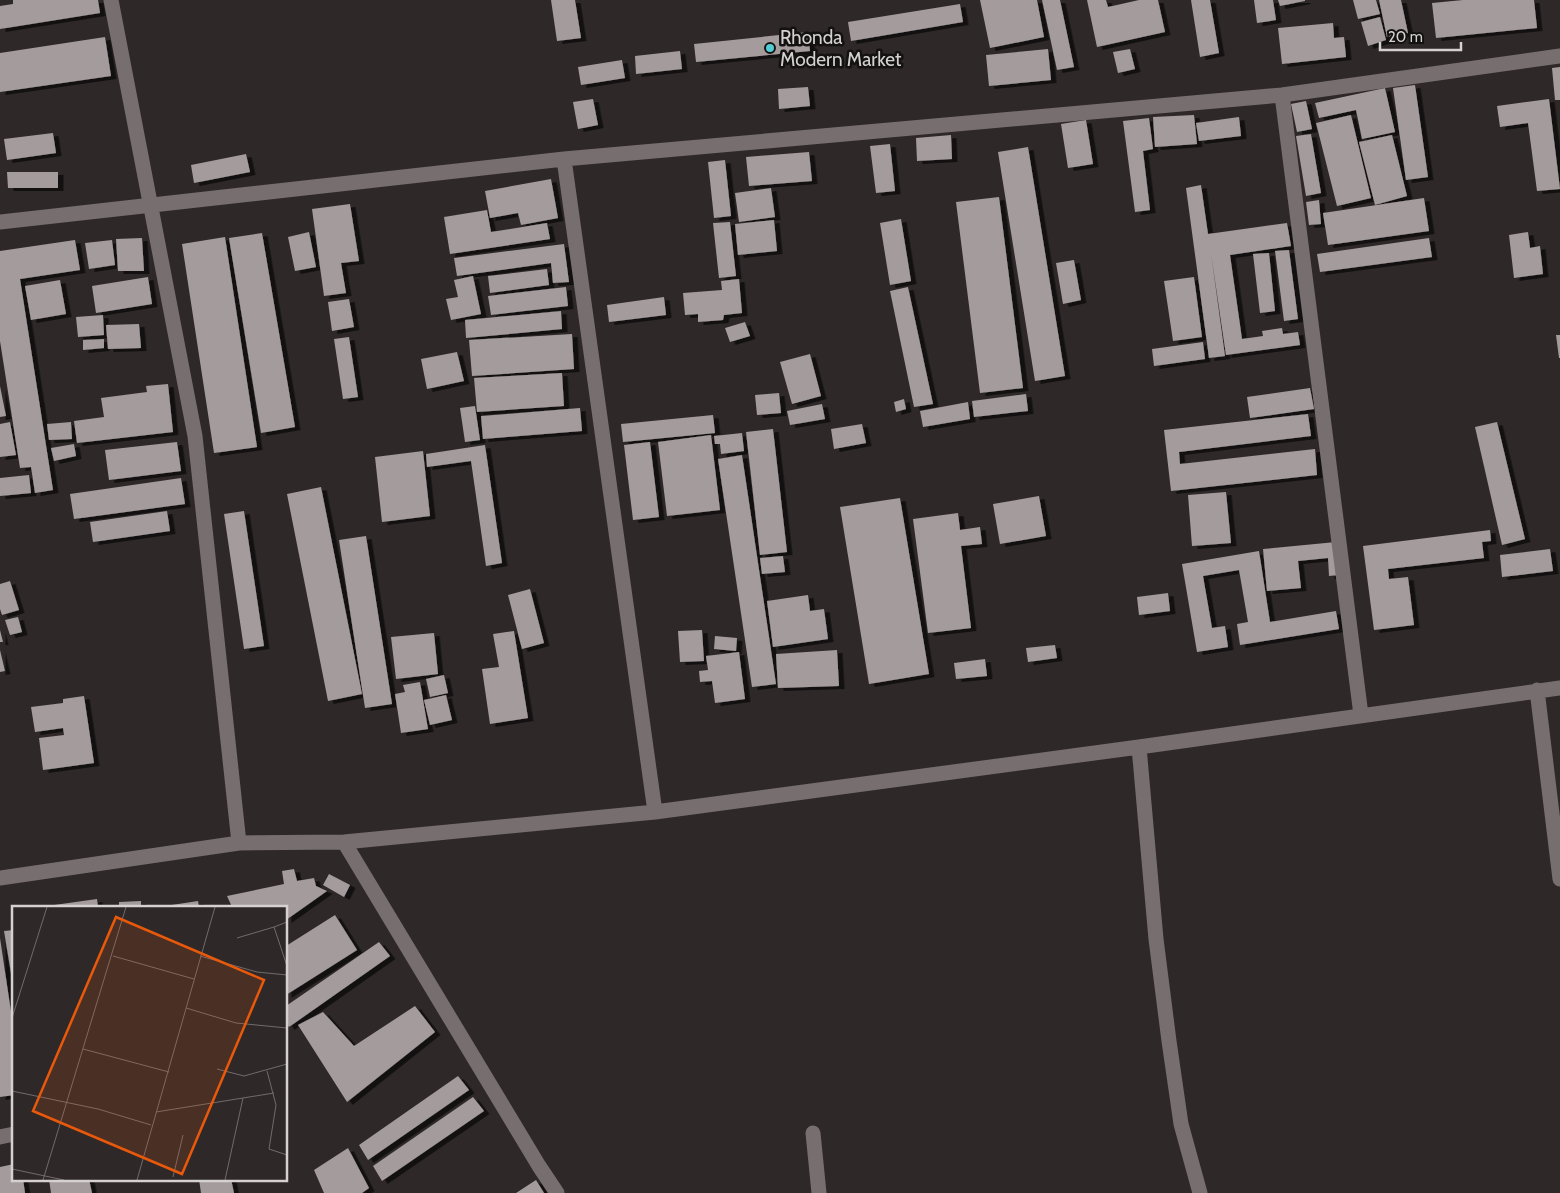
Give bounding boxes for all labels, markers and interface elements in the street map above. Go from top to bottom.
scale bar [1380,20,1461,52]
place label: Rhonda Modern Market [780,26,902,71]
text: 20 m [1388,28,1423,46]
marker: Rhonda Modern Market [764,42,776,54]
inset map [12,906,288,1180]

